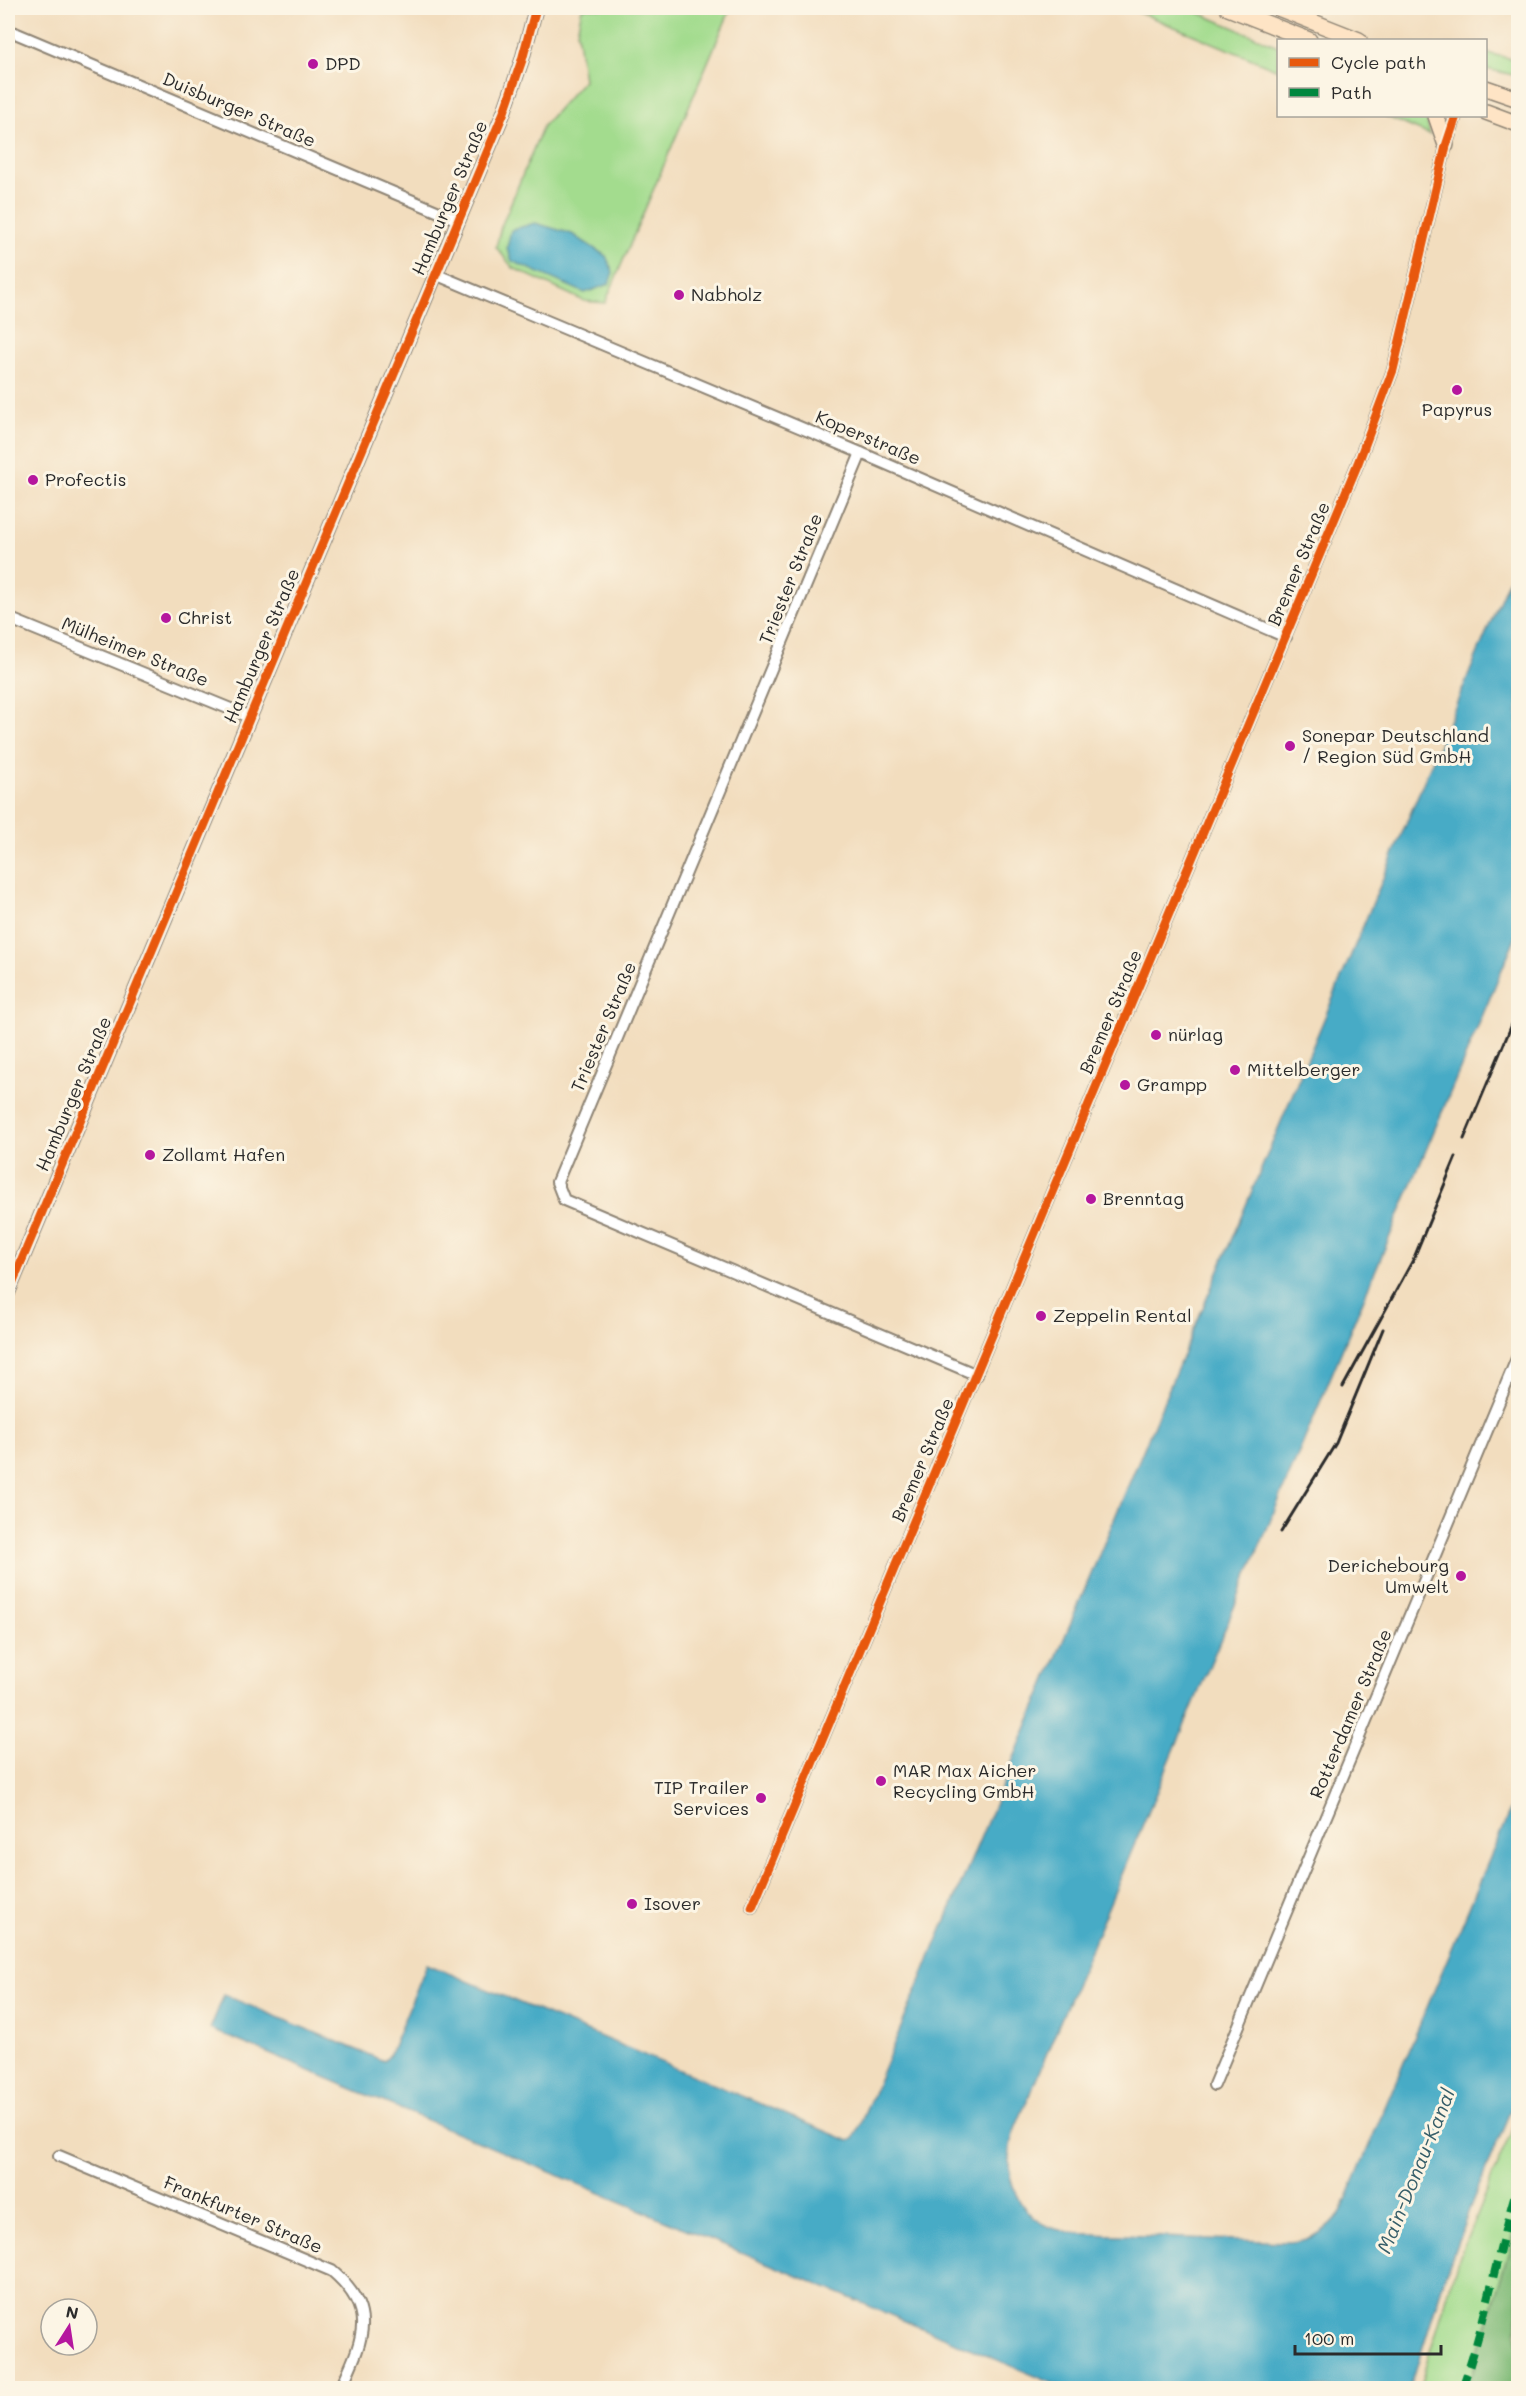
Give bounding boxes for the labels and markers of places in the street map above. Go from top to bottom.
place label: DPD [325,51,361,75]
marker: DPD [306,57,320,71]
place label: Nabholz [691,282,762,306]
marker: Nabholz [672,288,686,302]
marker: Papyrus [1450,383,1464,397]
place label: Papyrus [1422,397,1492,421]
place label: Profectis [45,467,127,491]
marker: Profectis [26,473,40,487]
place label: Christ [178,605,232,629]
marker: Christ [159,611,173,625]
place label: Sonepar Deutschland / Region Süd GmbH [1302,723,1489,768]
marker: Sonepar Deutschland / Region Süd GmbH [1283,739,1297,753]
place label: nürlag [1168,1022,1223,1046]
marker: nürlag [1149,1028,1163,1042]
place label: Mittelberger [1247,1057,1361,1081]
marker: Mittelberger [1228,1063,1242,1077]
place label: Grampp [1137,1072,1207,1096]
marker: Grampp [1118,1078,1132,1092]
place label: Zollamt Hafen [162,1142,285,1166]
marker: Zollamt Hafen [143,1148,157,1162]
place label: Brenntag [1103,1186,1184,1210]
marker: Brenntag [1084,1192,1098,1206]
place label: Zeppelin Rental [1053,1303,1192,1327]
marker: Zeppelin Rental [1034,1309,1048,1323]
place label: Derichebourg Umwelt [1328,1553,1449,1598]
marker: Derichebourg Umwelt [1454,1569,1468,1583]
place label: MAR Max Aicher Recycling GmbH [893,1758,1036,1803]
marker: MAR Max Aicher Recycling GmbH [874,1774,888,1788]
place label: TIP Trailer Services [654,1775,749,1820]
marker: TIP Trailer Services [754,1791,768,1805]
place label: Isover [644,1891,701,1915]
marker: Isover [625,1897,639,1911]

